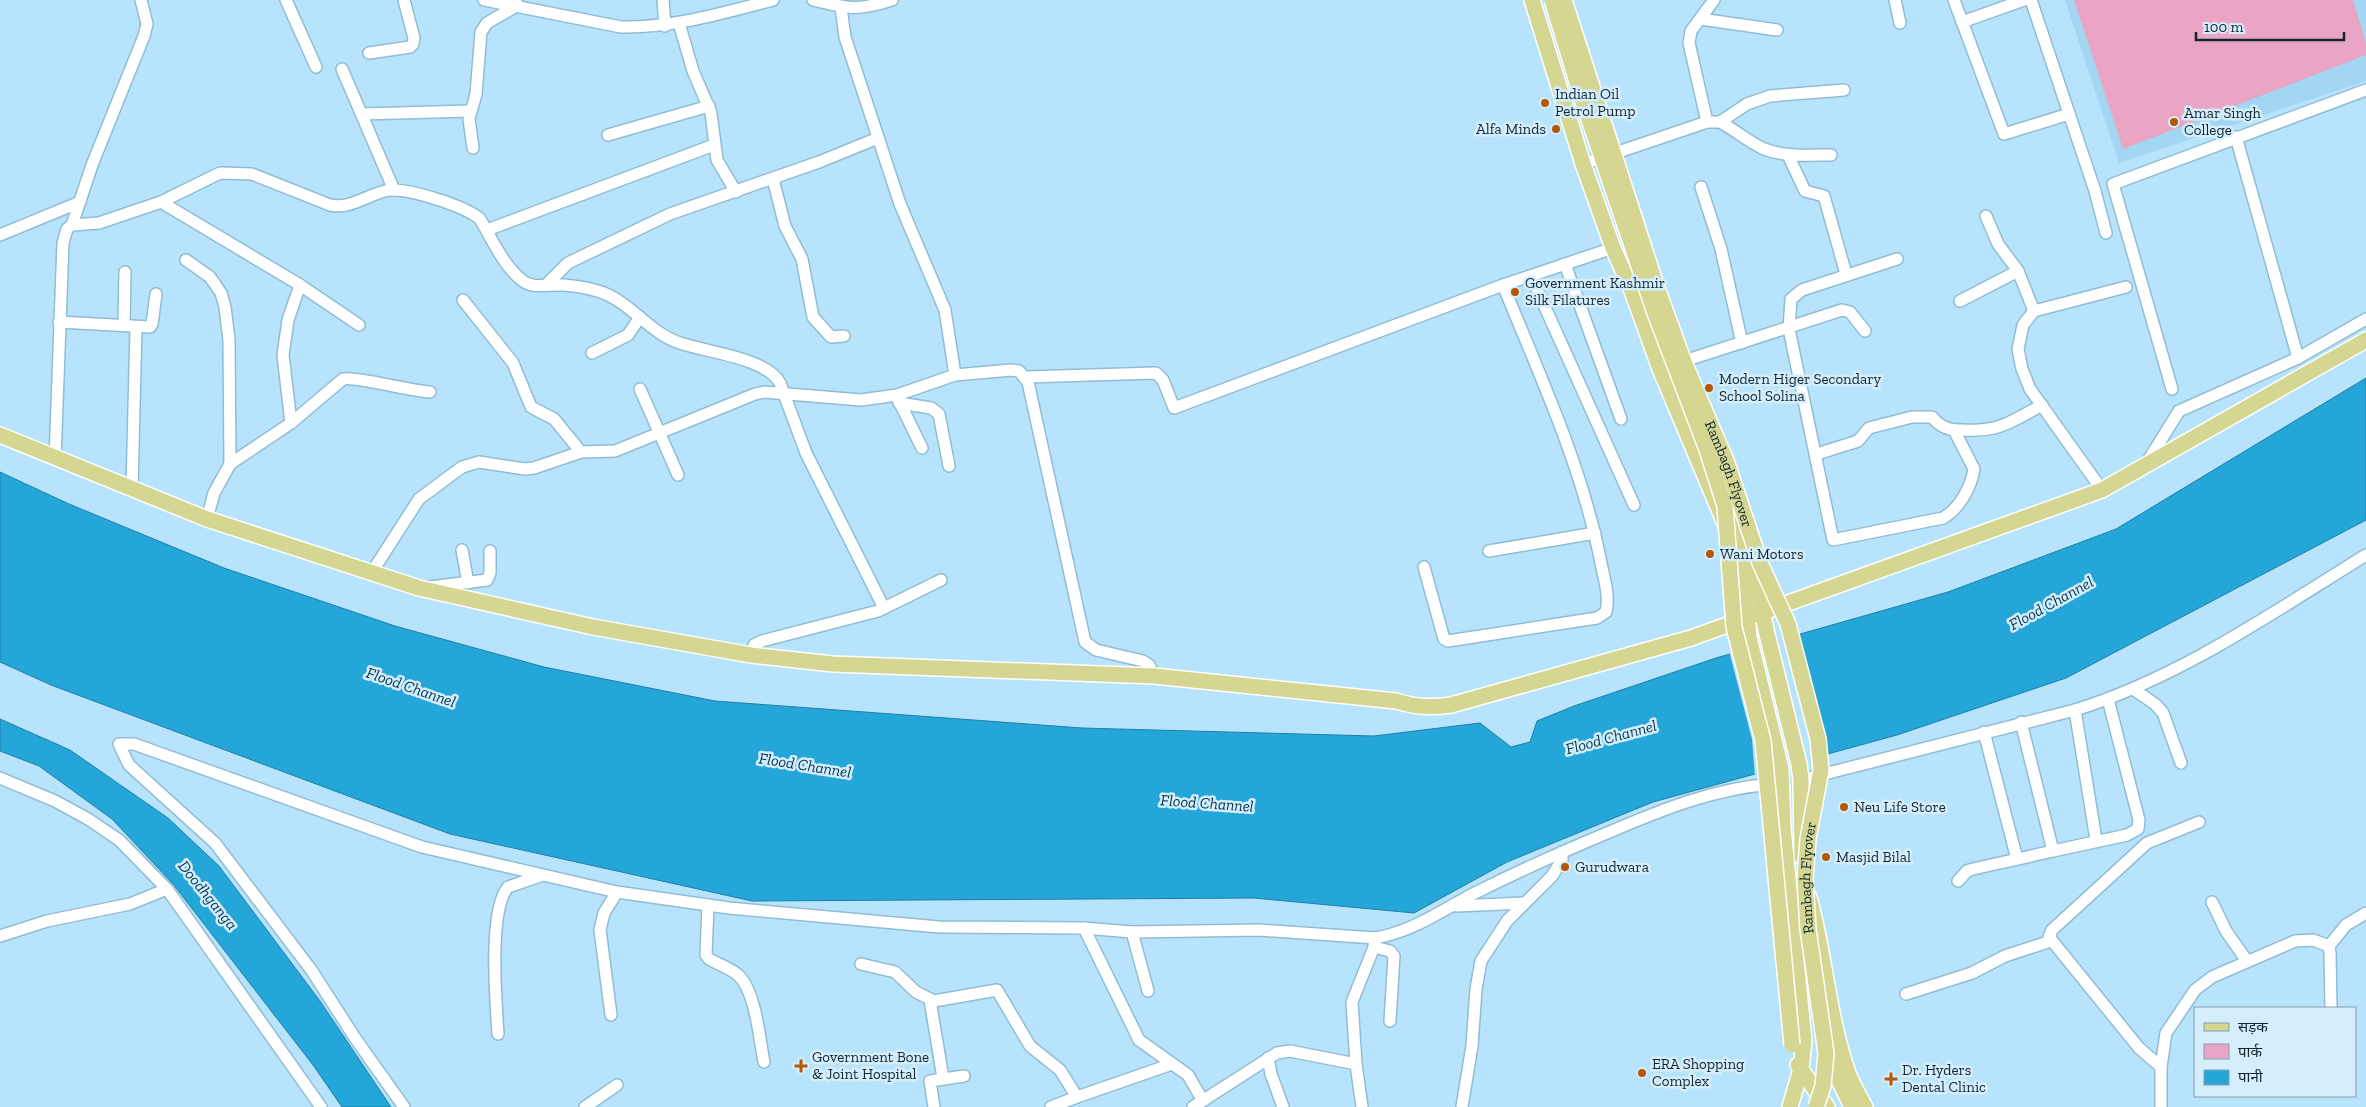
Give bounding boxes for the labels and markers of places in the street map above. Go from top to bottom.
place label: Indian Oil Petrol Pump [1555,85,1636,120]
marker: Indian Oil Petrol Pump [1539,97,1551,109]
place label: Amar Singh College [2184,104,2261,139]
marker: Amar Singh College [2168,116,2180,128]
place label: Alfa Minds [1476,120,1546,138]
marker: Alfa Minds [1550,123,1562,135]
place label: Government Kashmir Silk Filatures [1525,274,1665,309]
marker: Government Kashmir Silk Filatures [1509,286,1521,298]
place label: Modern Higer Secondary School Solina [1719,370,1881,405]
marker: Modern Higer Secondary School Solina [1703,382,1715,394]
place label: Wani Motors [1720,545,1804,563]
marker: Wani Motors [1704,548,1716,560]
place label: Neu Life Store [1854,798,1946,816]
marker: Neu Life Store [1838,801,1850,813]
place label: Masjid Bilal [1836,848,1911,866]
marker: Masjid Bilal [1820,851,1832,863]
place label: Gurudwara [1575,858,1649,876]
marker: Gurudwara [1559,861,1571,873]
place label: Government Bone & Joint Hospital [812,1048,929,1083]
place label: ERA Shopping Complex [1652,1055,1744,1090]
marker: Government Bone & Joint Hospital [794,1059,808,1073]
place label: Dr. Hyders Dental Clinic [1902,1061,1986,1096]
marker: ERA Shopping Complex [1636,1067,1648,1079]
marker: Dr. Hyders Dental Clinic [1884,1072,1898,1086]

